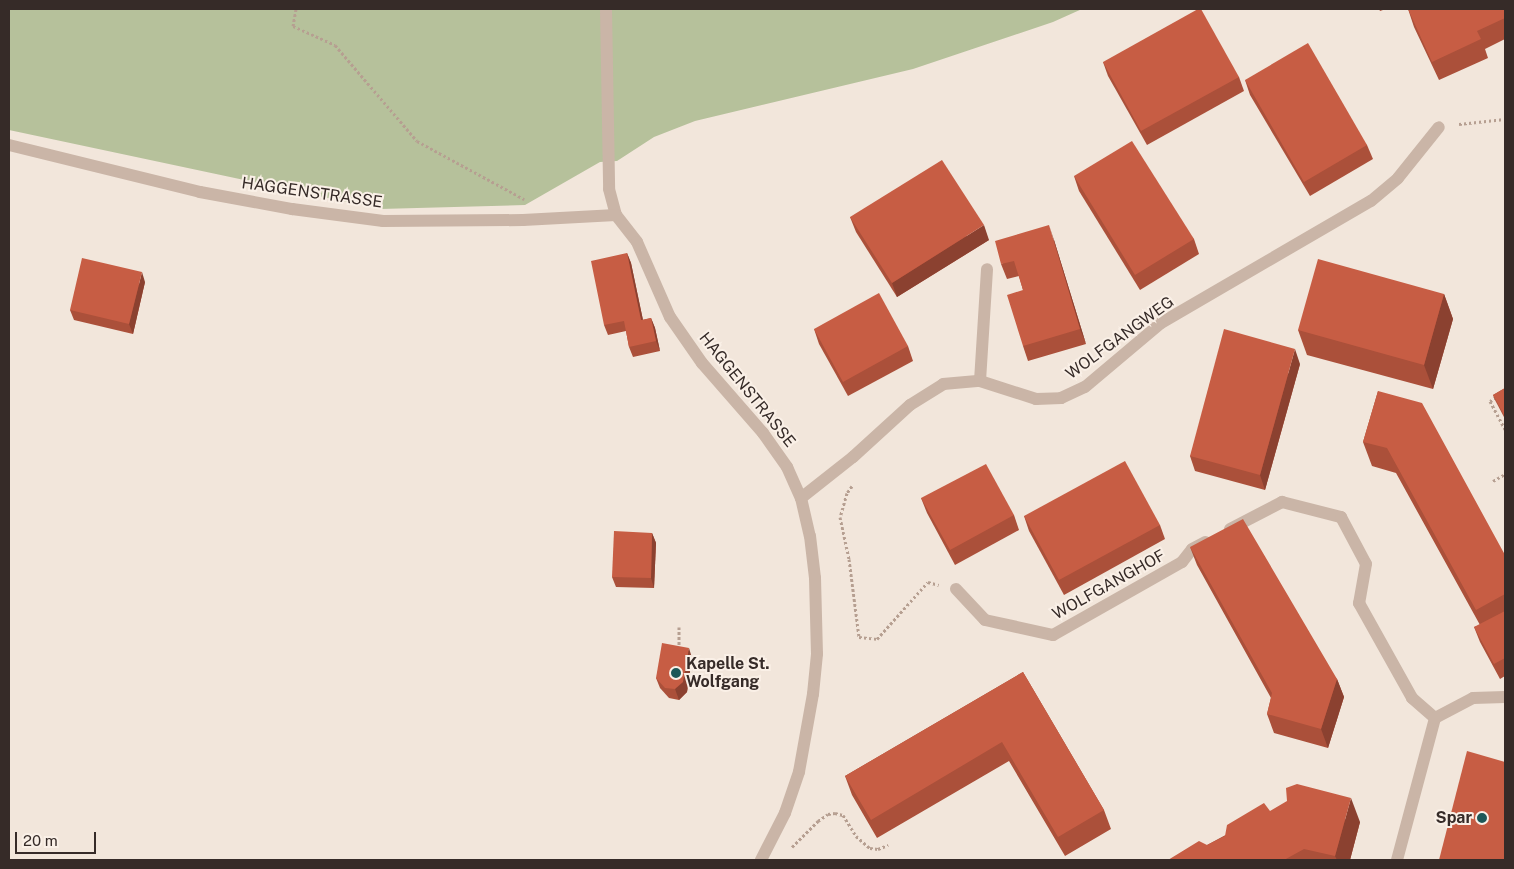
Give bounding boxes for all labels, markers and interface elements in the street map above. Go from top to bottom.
street label: HAGGENSTRASSE [240,174,384,212]
street label: WOLFGANGWEG [1062,292,1178,384]
street label: HAGGENSTRASSE [695,329,799,451]
street label: WOLFGANGHOF [1049,546,1169,624]
place label: Kapelle St. Wolfgang [686,654,770,692]
marker: Kapelle St. Wolfgang [670,667,682,679]
place label: Spar [1436,808,1472,828]
marker: Spar [1476,812,1488,824]
scale bar [18,822,99,854]
text: 20 m [23,832,58,849]

